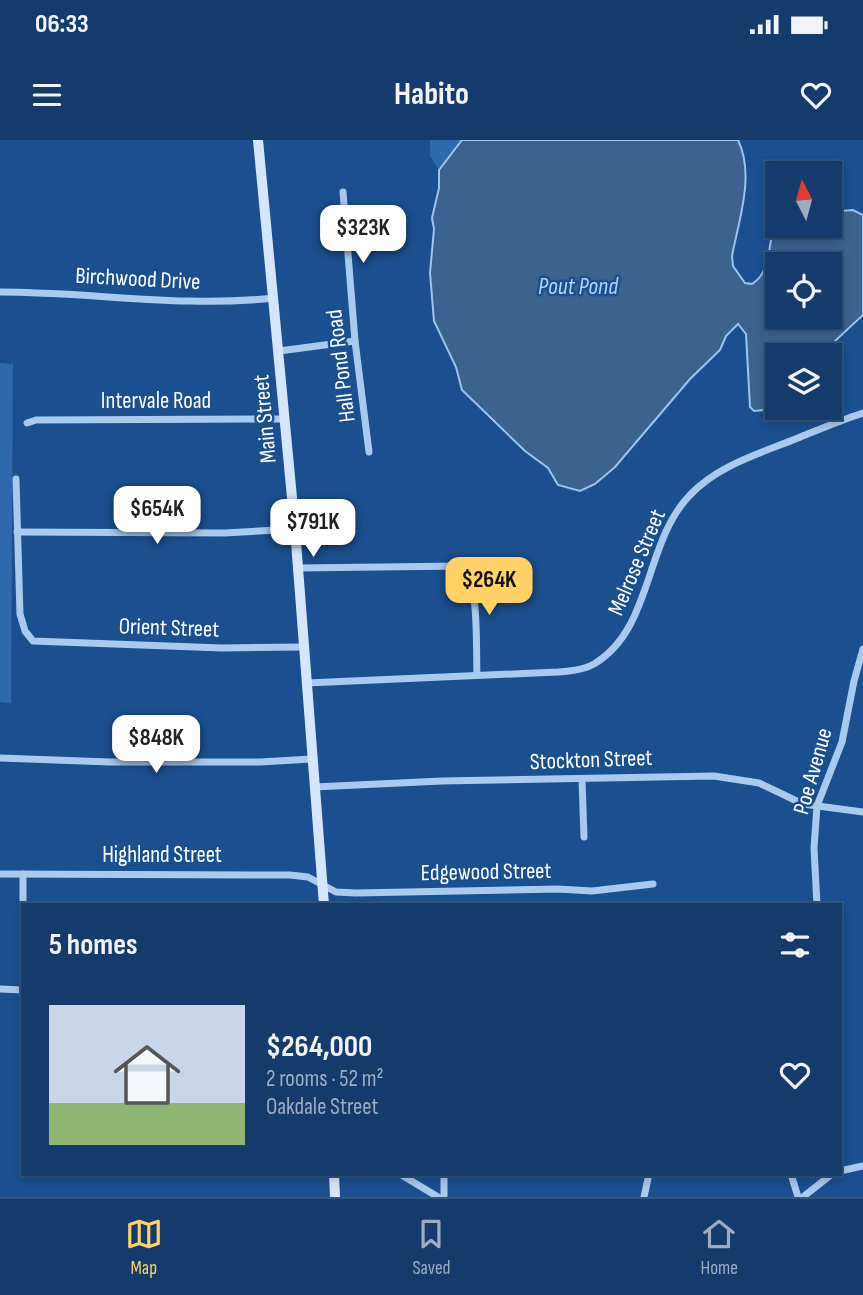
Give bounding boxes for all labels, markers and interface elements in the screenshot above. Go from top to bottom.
text: 06:33 [35,9,89,40]
text: Habito [394,75,469,114]
icon: menu [28,76,66,114]
icon: heart [797,76,835,114]
north arrow [765,161,842,238]
map controls [765,161,842,420]
pin: $323K [314,206,412,265]
text: $323K [336,214,390,242]
button: locate [765,252,842,329]
street label: Birchwood Drive [75,262,201,296]
water label: Pout Pond [538,272,619,301]
street label: Hall Pond Road [320,308,362,424]
button: layers [765,343,842,420]
street label: Main Street [247,373,283,464]
street label: Intervale Road [101,387,211,415]
pin: $654K [108,486,206,546]
text: $654K [130,495,184,523]
pin: $791K [264,500,362,559]
street label: Melrose Street [602,505,672,620]
text: $791K [286,508,340,536]
pin: $264K [440,558,538,617]
text: $264K [462,566,516,594]
street label: Orient Street [118,612,220,644]
pin: $848K [107,716,205,775]
text: $848K [128,724,184,752]
street label: Poe Avenue [787,725,839,818]
street label: Stockton Street [529,744,653,776]
street label: Highland Street [102,841,222,869]
street label: Edgewood Street [420,857,552,887]
icon: filters [776,926,814,964]
text: 5 homes [49,927,138,963]
text: $264,000 [266,1029,372,1065]
icon: home [105,1033,189,1117]
icon: heart [776,1056,814,1094]
text: 2 rooms · 52 m² [266,1065,384,1093]
text: Oakdale Street [266,1093,379,1121]
tab: Map [125,1215,163,1280]
tab: Saved [412,1215,451,1280]
tab: Home [700,1215,738,1280]

